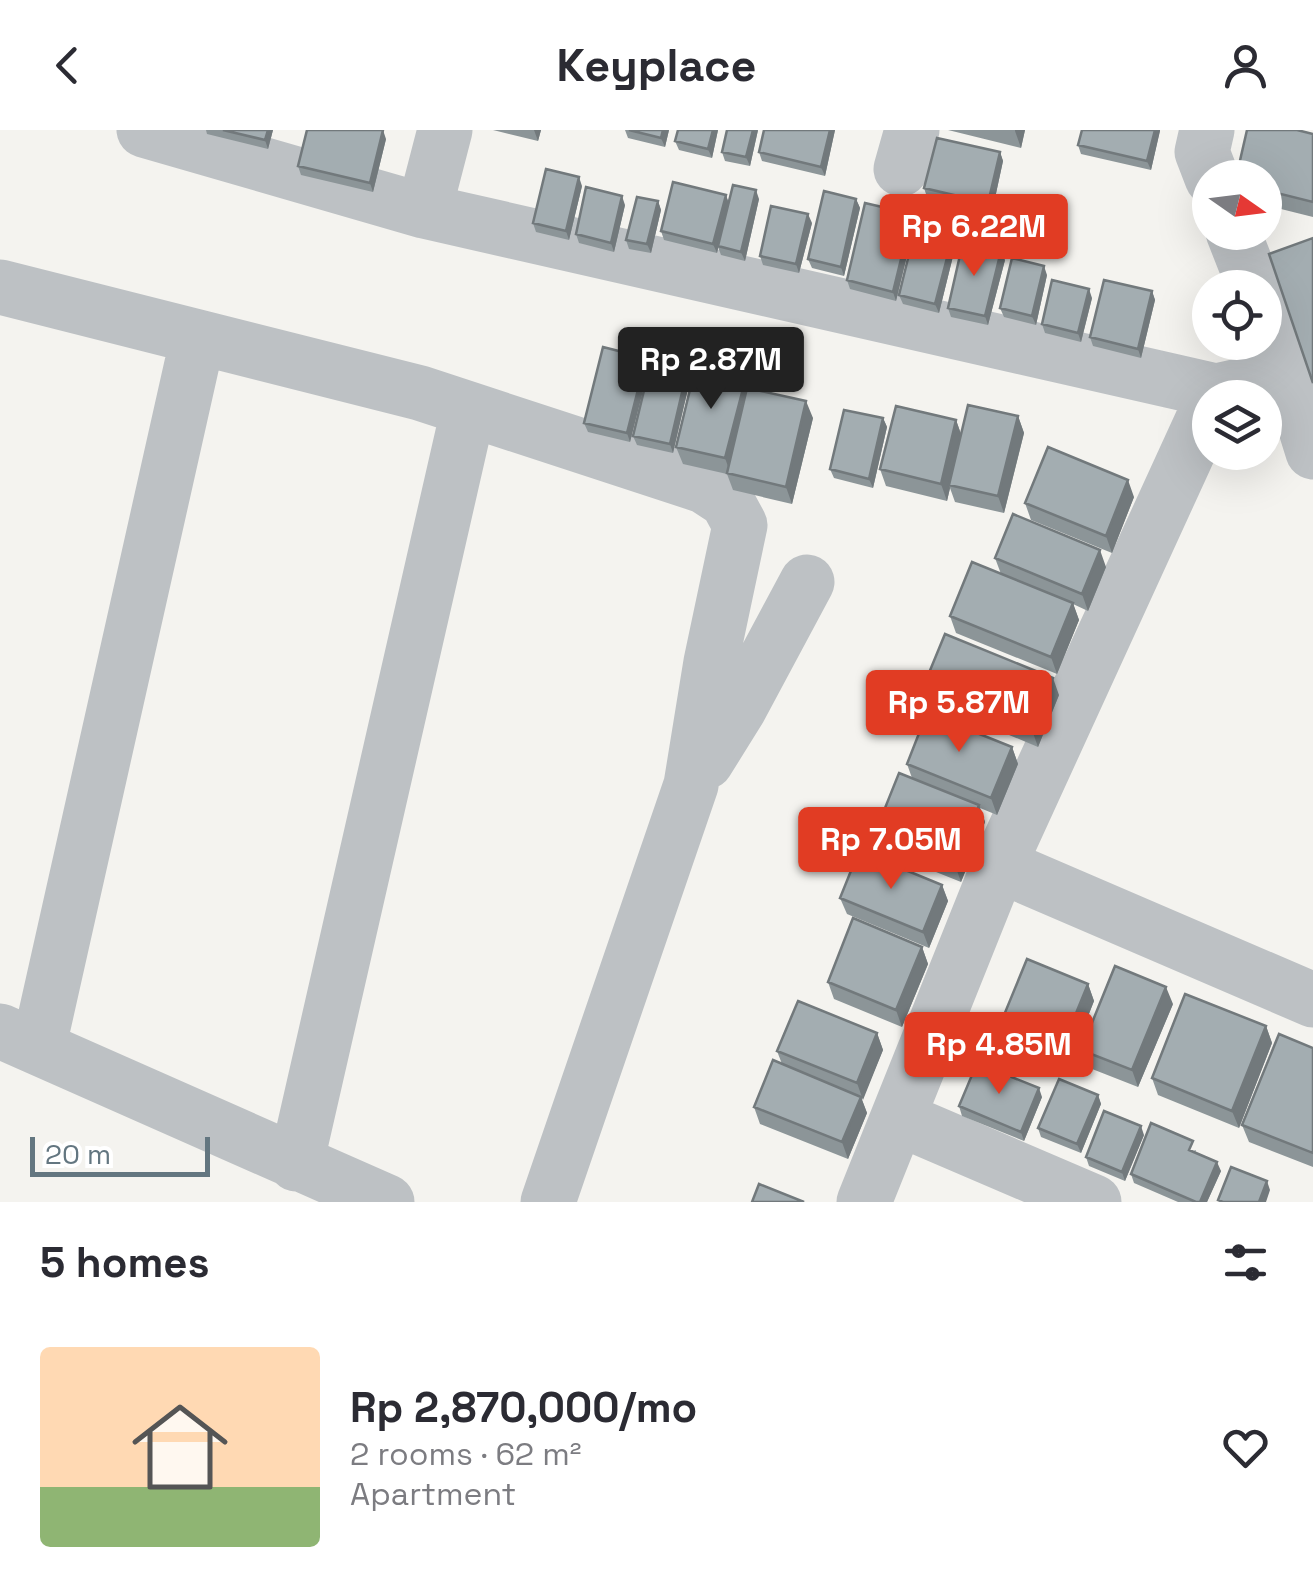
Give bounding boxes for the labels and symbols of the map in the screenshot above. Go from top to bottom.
north arrow [1192,160,1282,250]
pin: Rp 6.22M [871,194,1077,279]
pin: Rp 2.87M [608,327,814,412]
pin: Rp 5.87M [856,670,1062,755]
pin: Rp 7.05M [788,807,994,892]
pin: Rp 4.85M [896,1012,1102,1097]
scale bar [30,1132,210,1176]

